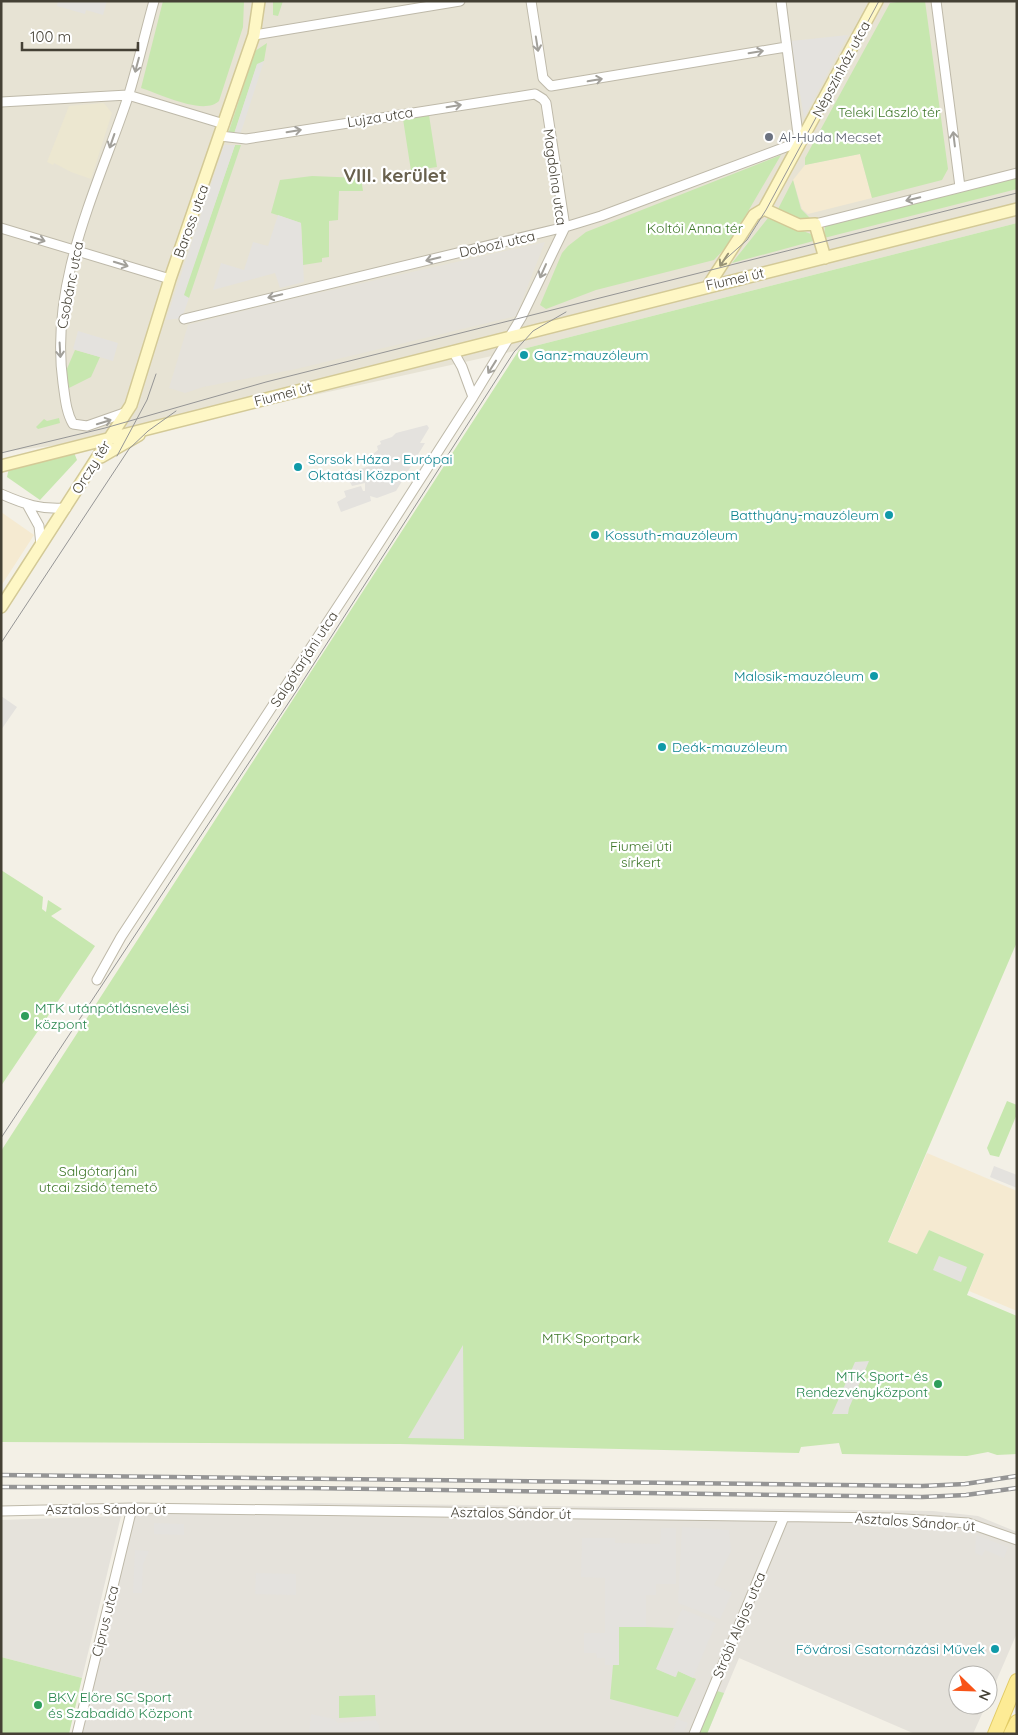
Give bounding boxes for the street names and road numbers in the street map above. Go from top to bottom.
street label: Népszínház utca [808,18,874,120]
street label: Lujza utca [346,103,414,131]
street label: Magdolna utca [539,127,571,227]
street label: Baross utca [169,182,213,260]
street label: Dobozi utca [457,227,537,261]
street label: Csobánc utca [53,240,87,330]
street label: Fiumei út [704,264,766,294]
street label: Fiumei út [252,378,314,410]
street label: Orczy tér [68,436,115,497]
street label: Salgótarjáni utca [266,608,342,710]
street label: Asztalos Sándor út [46,1500,167,1518]
street label: Asztalos Sándor út [450,1503,572,1523]
street label: Asztalos Sándor út [854,1509,976,1535]
street label: Stróbl Alajos utca [708,1569,770,1681]
street label: Ciprus utca [87,1584,123,1658]

